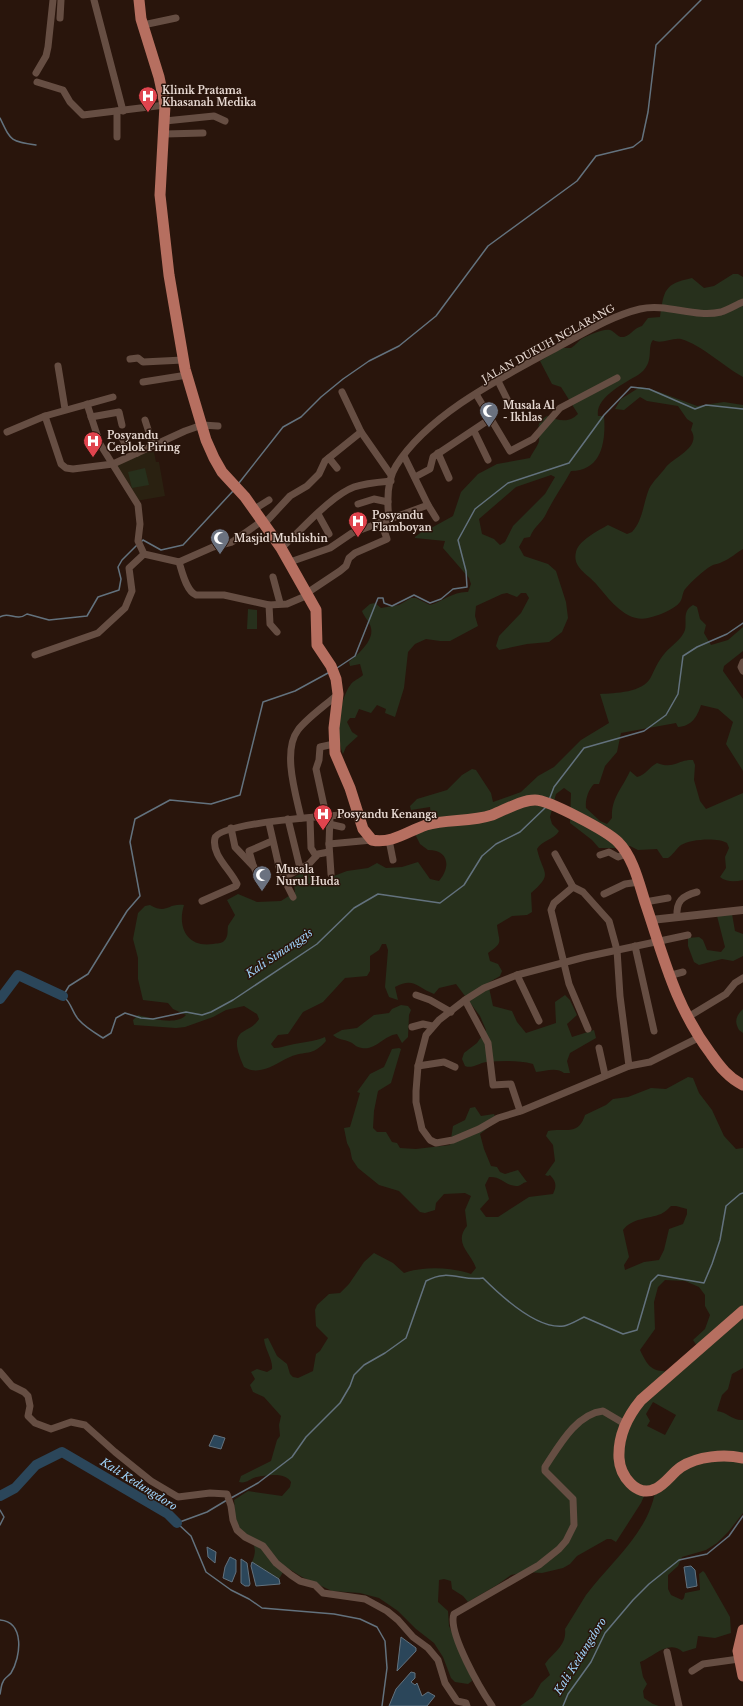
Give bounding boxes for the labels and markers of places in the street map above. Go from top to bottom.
place label: Klinik Pratama Khasanah Medika [162,84,257,109]
hospital icon: Klinik Pratama Khasanah Medika [137,85,159,113]
place label: Musala Al - Ikhlas [503,399,555,424]
mosque icon: Musala Al - Ikhlas [478,400,500,428]
place label: Posyandu Ceplok Piring [107,429,181,454]
hospital icon: Posyandu Ceplok Piring [82,430,104,458]
place label: Posyandu Flamboyan [372,509,432,534]
hospital icon: Posyandu Flamboyan [347,510,369,538]
mosque icon: Masjid Muhlishin [209,527,231,555]
place label: Masjid Muhlishin [234,532,328,545]
hospital icon: Posyandu Kenanga [312,803,334,831]
place label: Posyandu Kenanga [337,808,437,821]
place label: Musala Nurul Huda [276,863,340,888]
mosque icon: Musala Nurul Huda [251,864,273,892]

